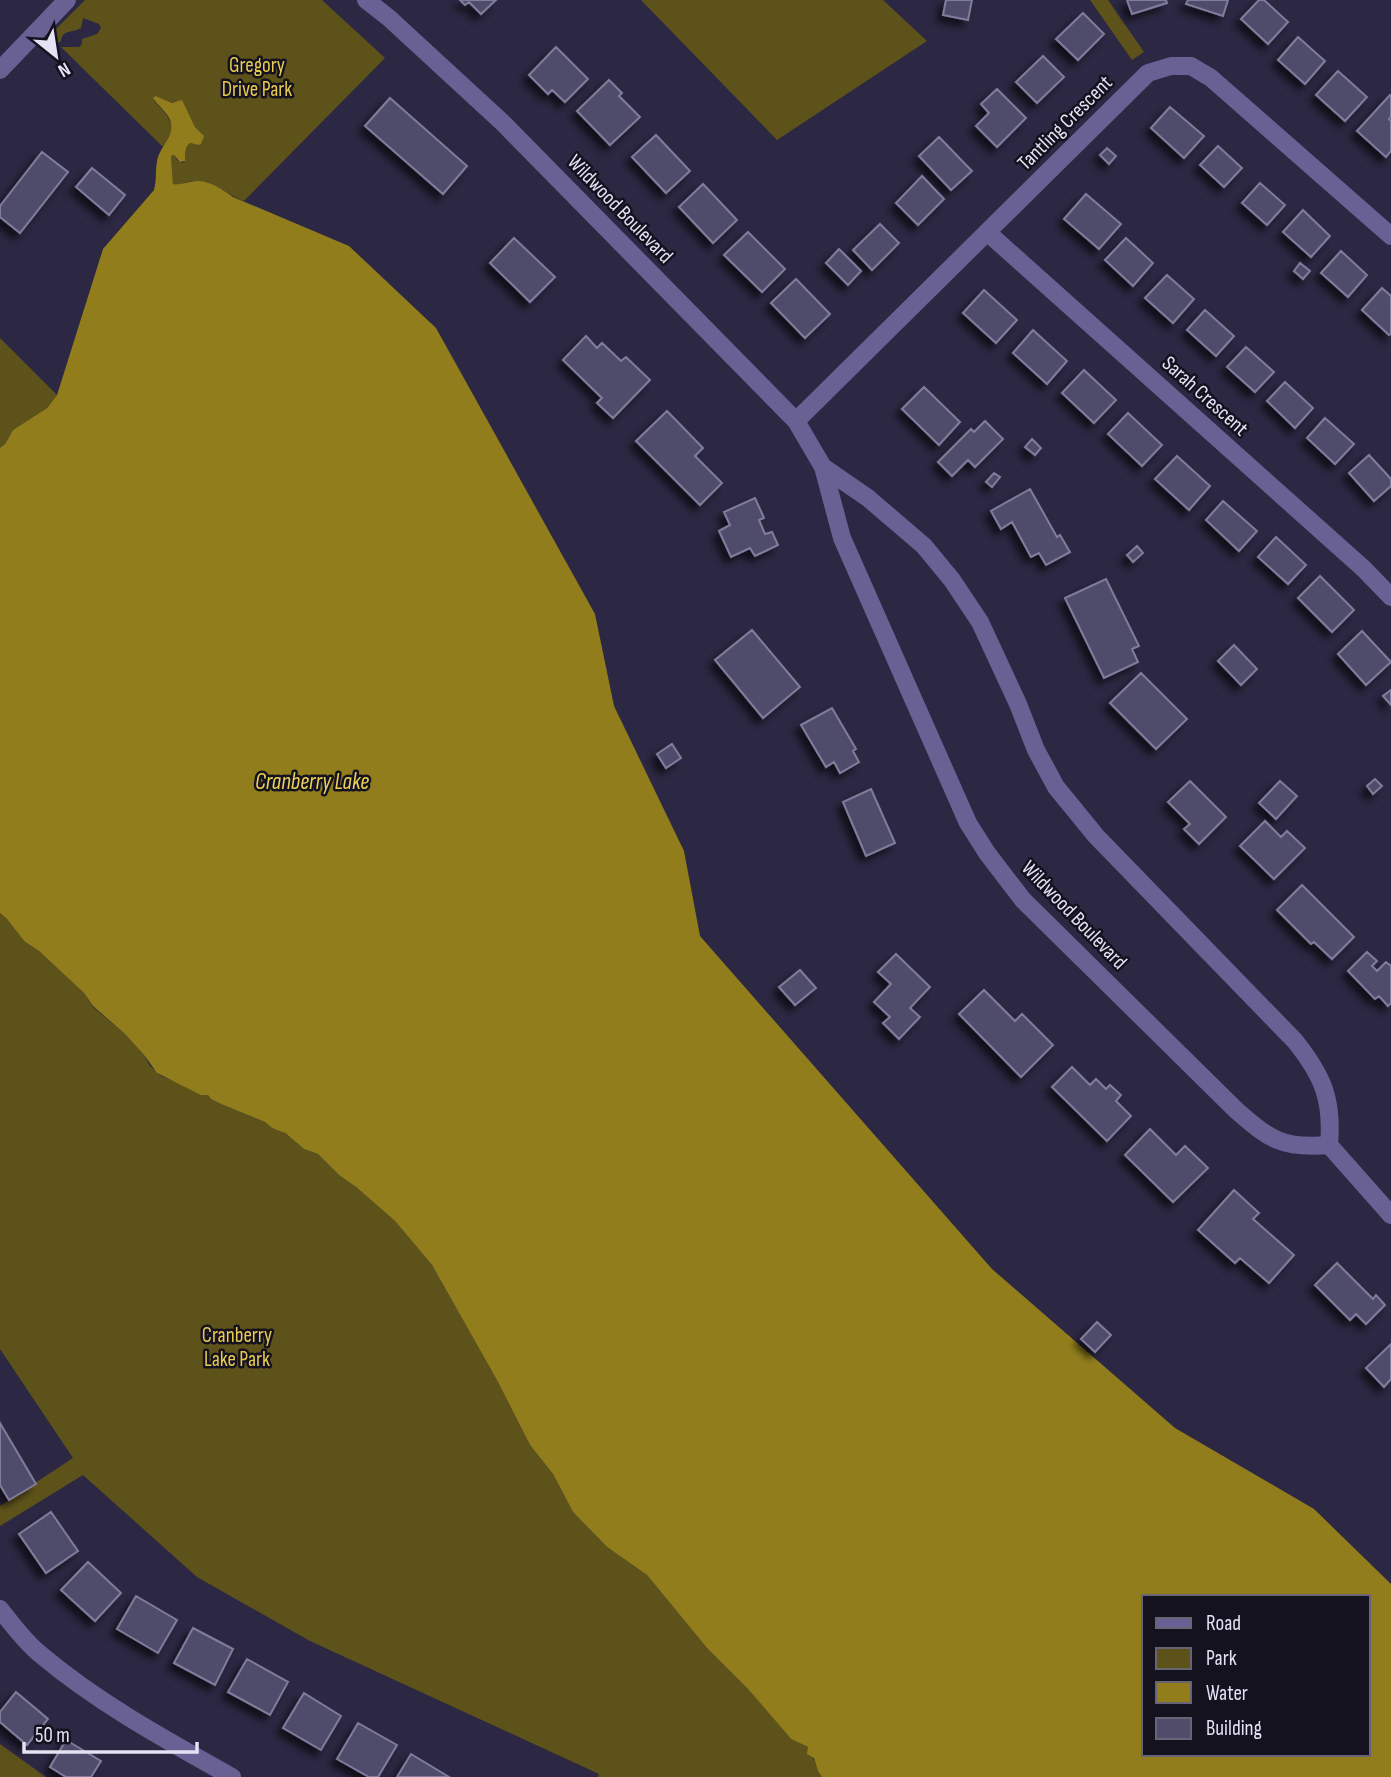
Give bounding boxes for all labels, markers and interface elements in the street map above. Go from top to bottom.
north arrow [21,21,91,91]
park label: Gregory Drive Park [222,53,292,102]
text: N [54,57,74,82]
street label: Tantling Crescent [1012,70,1118,176]
street label: Wildwood Boulevard [562,150,678,268]
street label: Sarah Crescent [1157,351,1253,441]
water label: Cranberry Lake [255,768,369,796]
street label: Wildwood Boulevard [1016,856,1132,974]
park label: Cranberry Lake Park [202,1323,272,1372]
legend [1142,1595,1370,1756]
text: Road [1206,1611,1241,1636]
text: Park [1206,1646,1237,1671]
text: Water [1206,1681,1248,1706]
scale bar [24,1710,198,1754]
text: Building [1206,1716,1262,1741]
text: 50 m [35,1723,70,1748]

